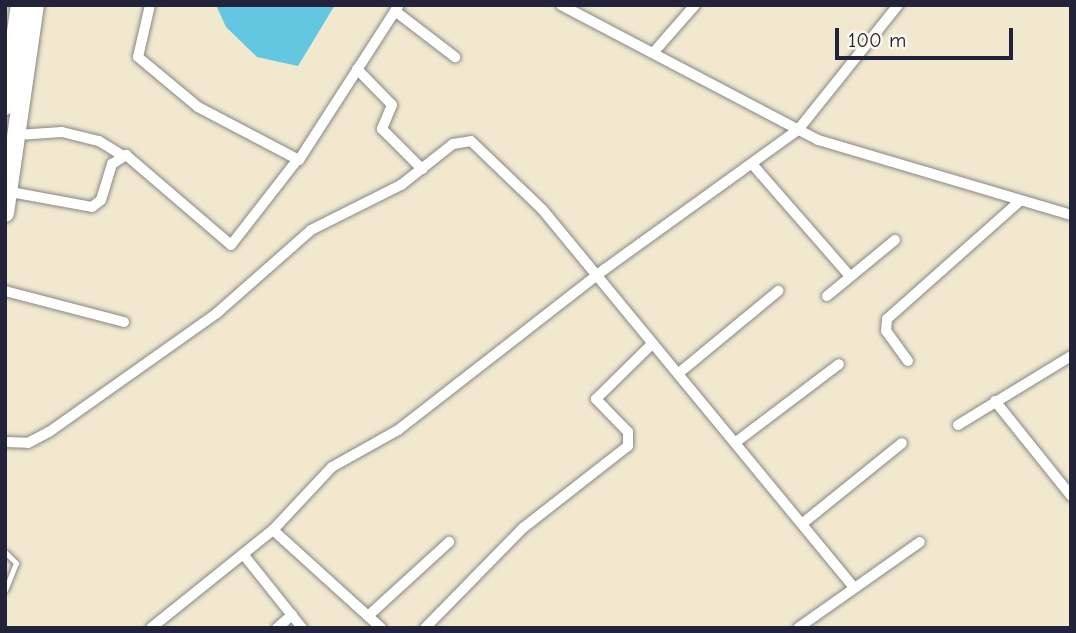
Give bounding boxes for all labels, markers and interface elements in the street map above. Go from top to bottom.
scale bar [838,14,1016,58]
text: 100 m [848,28,906,52]

